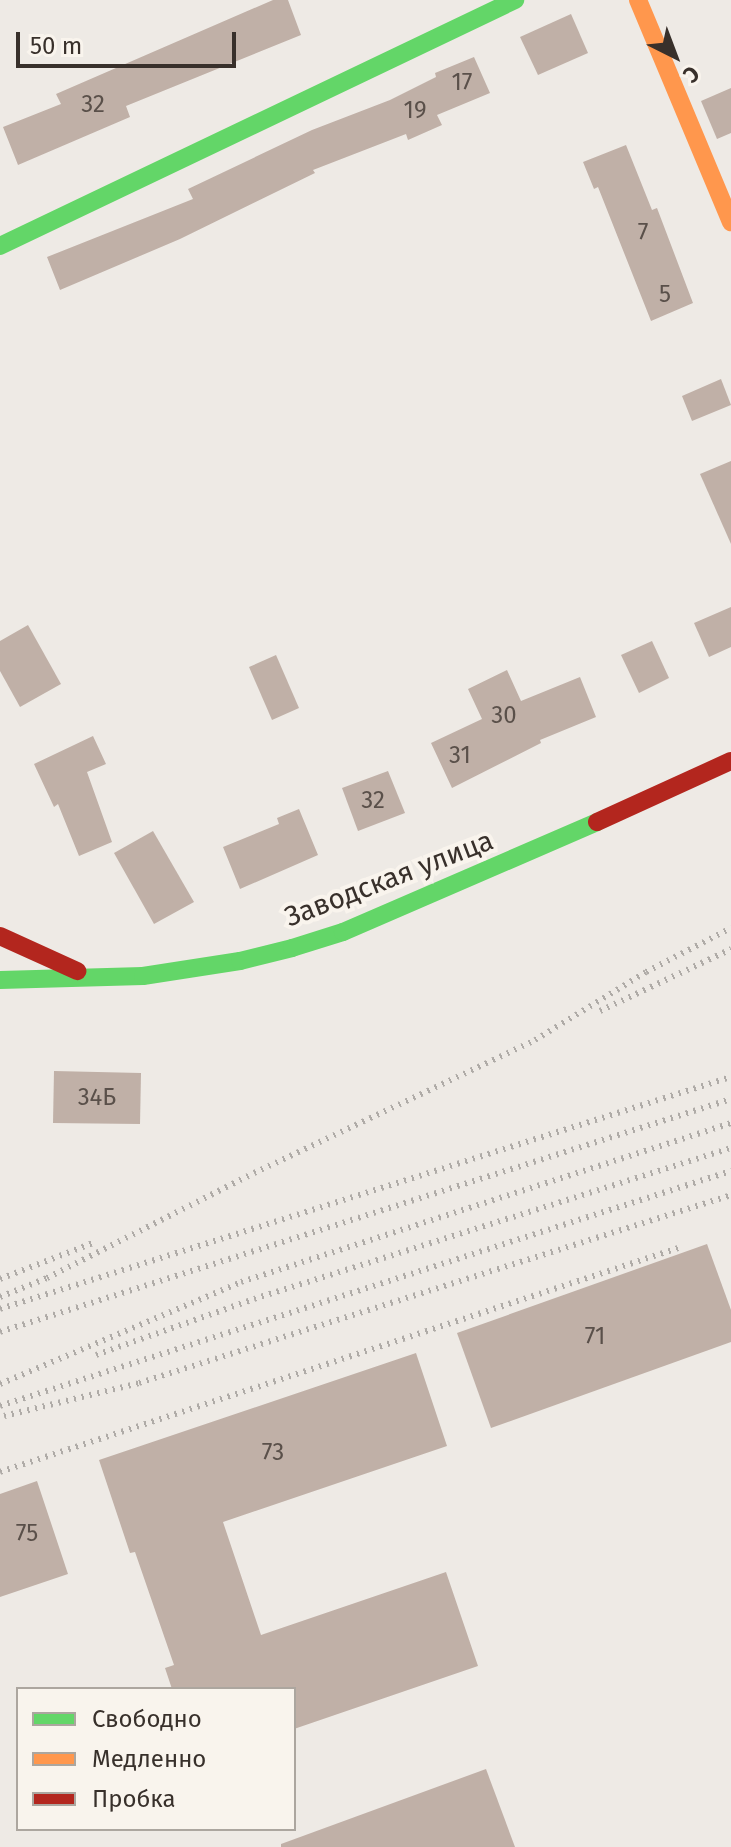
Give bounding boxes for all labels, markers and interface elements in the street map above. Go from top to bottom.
scale bar [20,16,240,66]
north arrow [635,16,715,96]
text: 50 m [30,32,82,60]
text: С [678,60,705,88]
house number: 17 [451,69,473,97]
house number: 32 [81,91,105,119]
house number: 19 [404,97,426,125]
house number: 7 [638,219,648,247]
house number: 5 [659,281,671,309]
house number: 30 [491,702,517,730]
house number: 31 [449,742,471,770]
house number: 32 [361,787,385,815]
street label: Заводская улица [280,824,498,934]
house number: 34Б [78,1084,116,1112]
house number: 71 [585,1323,605,1351]
house number: 73 [262,1439,284,1467]
house number: 75 [16,1520,38,1548]
legend [16,1687,296,1831]
text: Свободно [92,1705,202,1733]
text: Медленно [92,1745,206,1773]
text: Пробка [92,1785,176,1813]

